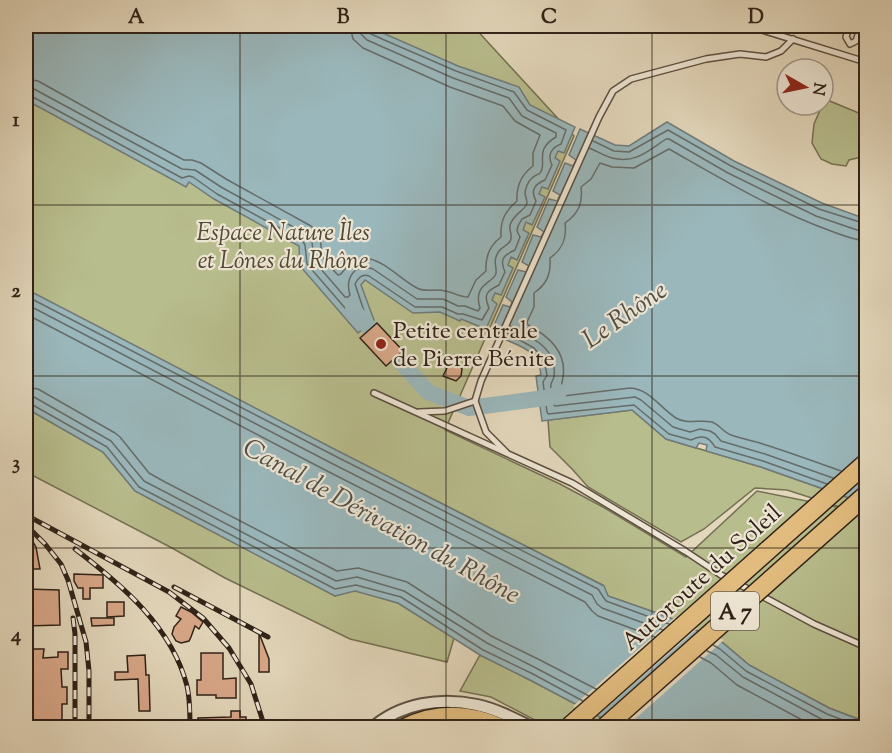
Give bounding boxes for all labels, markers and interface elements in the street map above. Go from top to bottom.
text: A [128,4,145,33]
text: B [337,4,350,33]
text: C [541,4,557,33]
text: D [748,4,764,33]
north arrow [775,57,835,117]
text: N [805,81,830,97]
text: 1 [13,107,20,136]
park label: Espace Nature Îles et Lônes du Rhône [196,217,370,279]
water label: Le Rhône [576,273,675,359]
text: 2 [11,278,21,307]
place label: Petite centrale de Pierre Bénite [393,315,555,377]
marker: Petite centrale de Pierre Bénite [374,337,388,351]
water label: Canal de Dérivation du Rhône [235,430,526,614]
text: 3 [12,450,20,479]
street label: Autoroute du Soleil [615,497,790,660]
road number: A 7 [711,592,759,630]
text: 4 [10,622,21,651]

